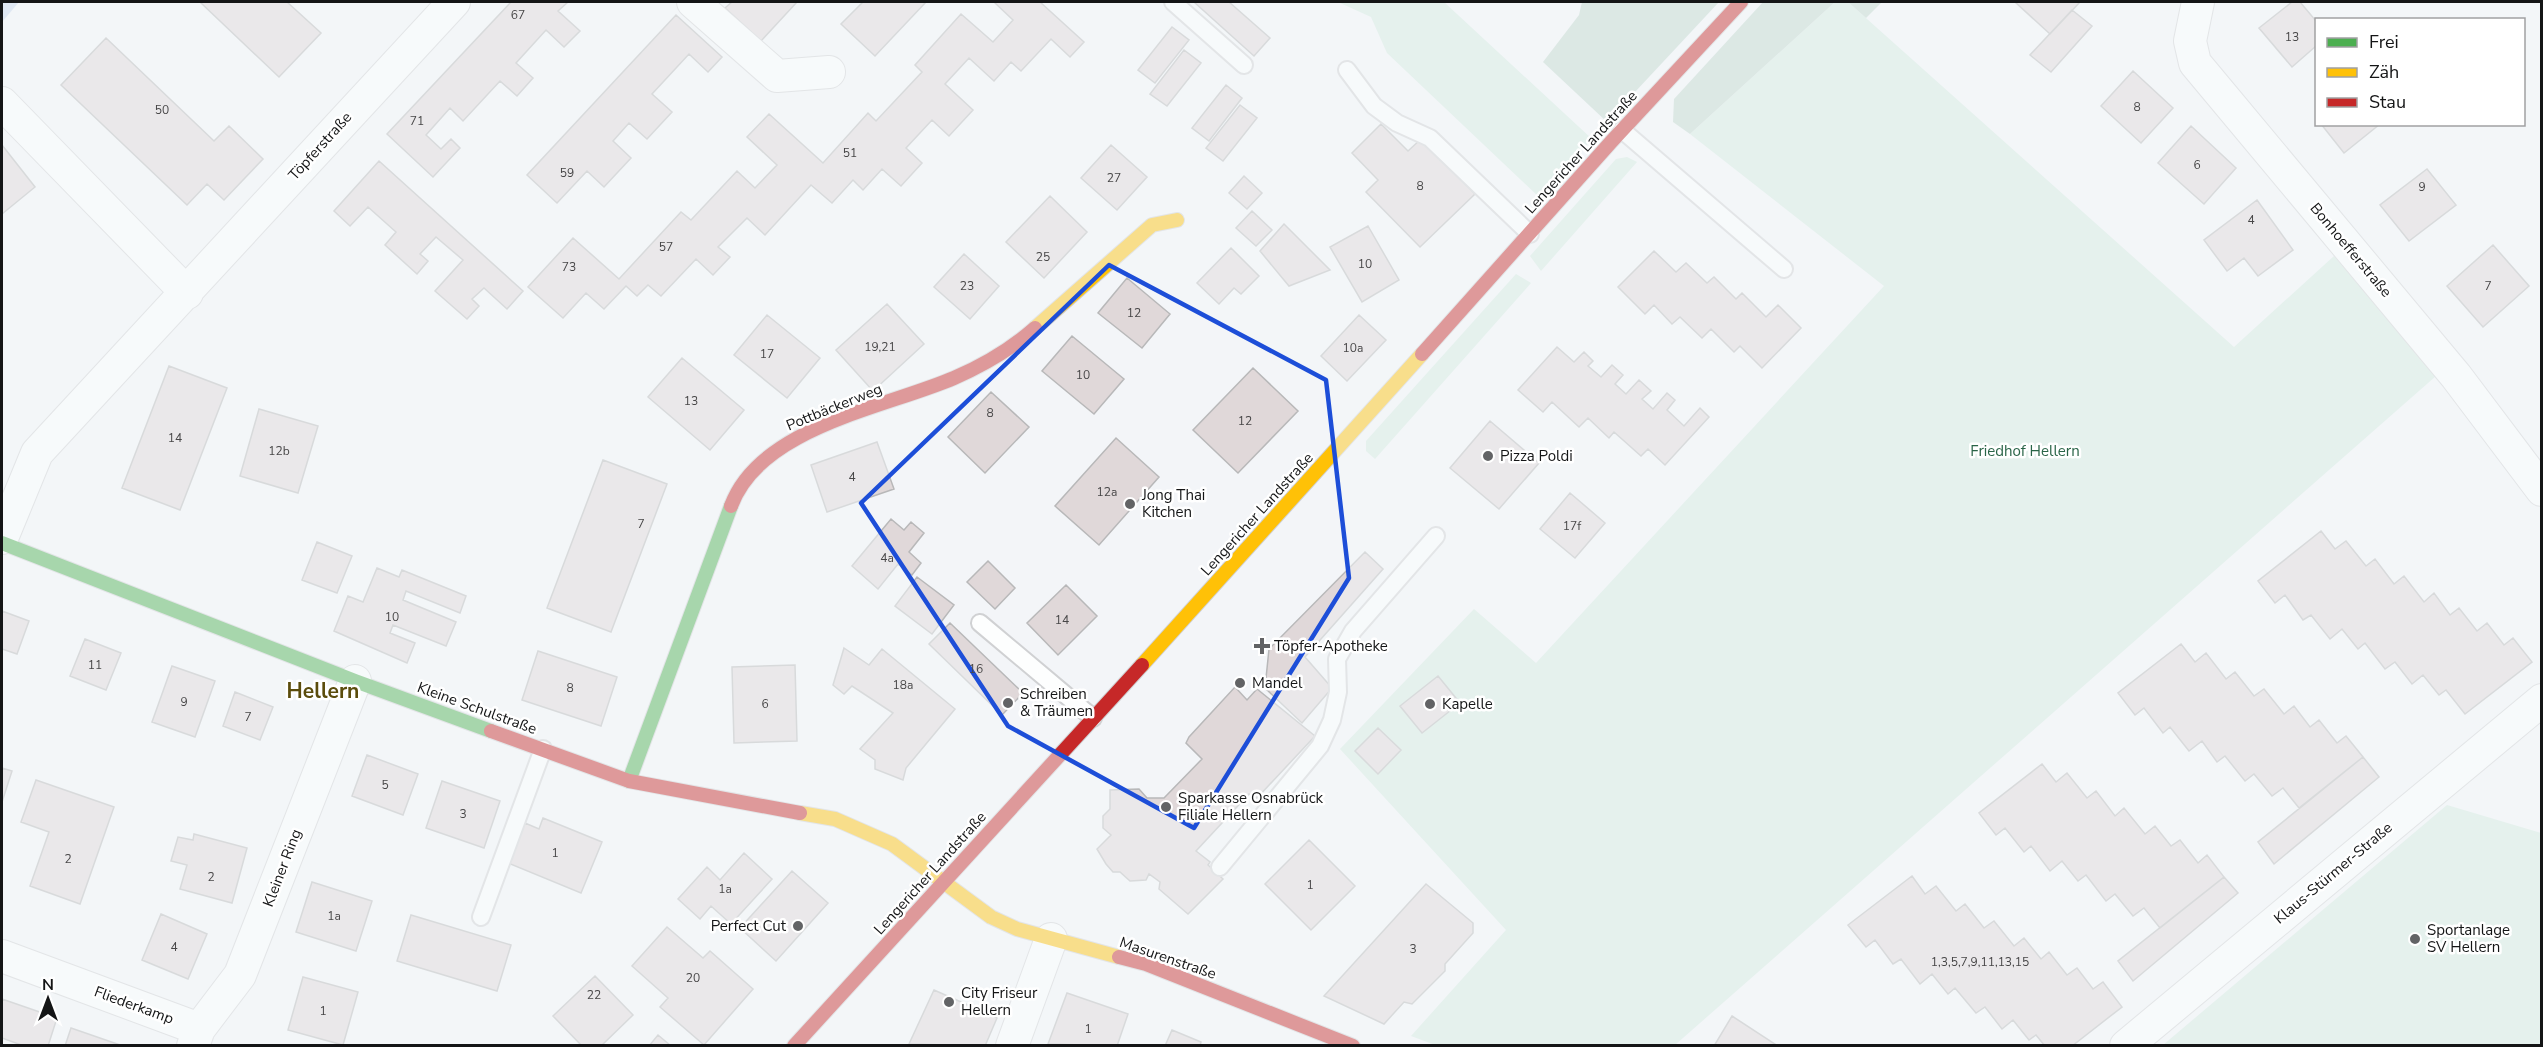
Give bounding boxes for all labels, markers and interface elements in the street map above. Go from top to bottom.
house number: 67 [511,7,525,23]
legend [2315,18,2525,126]
house number: 13 [2285,29,2299,45]
text: Frei [2369,30,2399,54]
text: Zäh [2369,60,2399,84]
street label: Lengericher Landstraße [1520,86,1642,218]
text: Stau [2369,90,2406,114]
house number: 8 [2133,99,2141,115]
house number: 50 [155,102,169,118]
street label: Töpferstraße [284,107,356,185]
house number: 71 [410,113,424,129]
house number: 51 [843,145,857,161]
house number: 6 [2193,157,2201,173]
house number: 59 [560,165,574,181]
house number: 27 [1107,170,1121,186]
house number: 8 [1416,178,1424,194]
house number: 9 [2418,179,2426,195]
street label: Bonhoefferstraße [2306,199,2396,301]
house number: 4 [2247,212,2255,228]
house number: 57 [659,239,673,255]
house number: 25 [1036,249,1050,265]
house number: 10 [1358,256,1372,272]
house number: 73 [562,259,576,275]
house number: 23 [960,278,974,294]
house number: 7 [2484,278,2492,294]
house number: 12 [1127,305,1141,321]
house number: 19,21 [864,339,896,355]
house number: 10a [1343,340,1363,356]
house number: 17 [760,346,774,362]
house number: 10 [1076,367,1090,383]
street label: Pottbäckerweg [783,379,885,435]
house number: 13 [684,393,698,409]
house number: 8 [986,405,994,421]
house number: 12 [1238,413,1252,429]
house number: 14 [168,430,182,446]
park label: Friedhof Hellern [1970,441,2080,461]
house number: 12b [268,443,290,459]
place label: Pizza Poldi [1500,446,1573,466]
street label: Lengericher Landstraße [1196,448,1318,580]
marker: Pizza Poldi [1481,449,1495,463]
house number: 4 [848,469,856,485]
house number: 12a [1097,484,1117,500]
place label: Jong Thai Kitchen [1141,485,1205,522]
marker: Jong Thai Kitchen [1123,497,1137,511]
house number: 7 [637,516,645,532]
house number: 17f [1563,518,1582,534]
house number: 4a [880,550,894,566]
house number: 10 [385,609,399,625]
house number: 14 [1055,612,1069,628]
place label: Töpfer-Apotheke [1274,636,1388,656]
marker: Töpfer-Apotheke [1255,639,1269,653]
house number: 11 [88,657,102,673]
house number: 16 [969,661,983,677]
place label: Mandel [1252,673,1303,693]
marker: Mandel [1233,676,1247,690]
district label: Hellern [287,677,359,705]
street label: Kleine Schulstraße [414,677,540,739]
house number: 18a [893,677,913,693]
house number: 8 [566,680,574,696]
place label: Schreiben & Träumen [1020,684,1093,721]
house number: 9 [180,694,188,710]
place label: Kapelle [1442,694,1493,714]
house number: 6 [761,696,769,712]
marker: Schreiben & Träumen [1001,696,1015,710]
marker: Kapelle [1423,697,1437,711]
house number: 7 [244,709,252,725]
house number: 5 [381,777,389,793]
place label: Sparkasse Osnabrück Filiale Hellern [1178,788,1324,825]
marker: Sparkasse Osnabrück Filiale Hellern [1159,800,1173,814]
house number: 3 [459,806,467,822]
street label: Lengericher Landstraße [869,807,991,939]
street label: Klaus-Stürmer-Straße [2270,818,2396,928]
street label: Kleiner Ring [258,826,306,910]
house number: 1 [551,845,559,861]
house number: 2 [64,851,72,867]
house number: 2 [207,869,215,885]
house number: 1 [1306,877,1314,893]
house number: 1a [718,881,732,897]
house number: 1a [327,908,341,924]
place label: Perfect Cut [711,916,787,936]
marker: Perfect Cut [791,919,805,933]
place label: Sportanlage SV Hellern [2427,920,2510,957]
street label: Masurenstraße [1117,932,1219,984]
marker: Sportanlage SV Hellern [2408,932,2422,946]
house number: 4 [170,939,178,955]
house number: 3 [1409,941,1417,957]
house number: 1,3,5,7,9,11,13,15 [1931,954,2029,970]
north arrow [18,969,78,1029]
house number: 20 [686,970,700,986]
text: N [42,974,54,996]
street label: Fliederkamp [91,981,177,1029]
place label: City Friseur Hellern [961,983,1038,1020]
house number: 22 [587,987,601,1003]
marker: City Friseur Hellern [942,995,956,1009]
house number: 1 [319,1003,327,1019]
house number: 1 [1084,1021,1092,1037]

